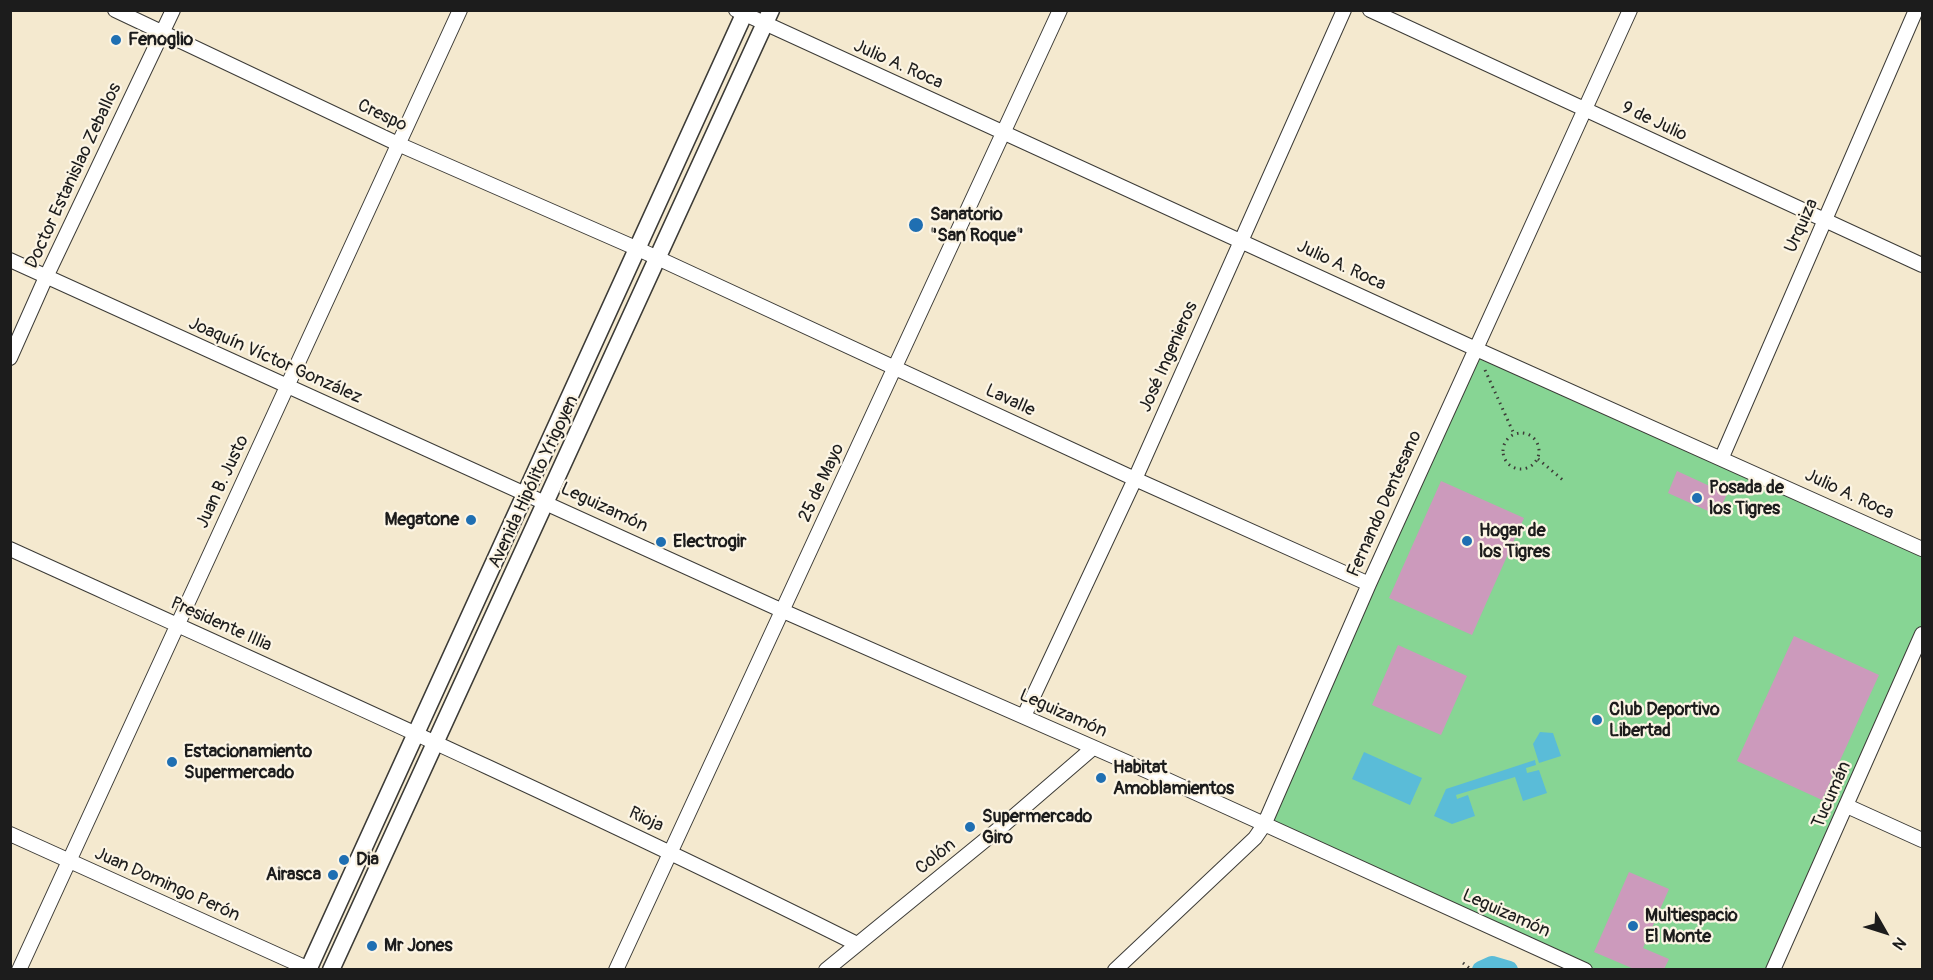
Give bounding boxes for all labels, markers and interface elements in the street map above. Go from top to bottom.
place label: Fenoglio [128,29,193,51]
marker: Fenoglio [109,33,123,47]
street label: Julio A. Roca [850,36,946,94]
street label: Doctor Estanislao Zeballos [21,80,127,272]
street label: Crespo [354,95,410,137]
street label: 9 de Julio [1618,97,1690,147]
street label: Urquiza [1781,196,1823,256]
place label: Sanatorio "San Roque" [930,204,1023,246]
marker: Sanatorio "San Roque" [907,216,925,234]
street label: Julio A. Roca [1293,236,1389,296]
street label: José Ingenieros [1135,298,1203,416]
street label: Joaquín Víctor González [185,313,365,409]
street label: Lavalle [982,380,1038,422]
street label: Avenida Hipólito Yrigoyen [484,392,584,572]
street label: Fernando Dentesano [1343,428,1427,580]
street label: Juan B. Justo [192,432,254,532]
street label: 25 de Mayo [794,440,850,526]
street label: Julio A. Roca [1801,465,1897,525]
place label: Posada de los Tigres [1709,477,1784,520]
street label: Leguizamón [557,478,651,538]
marker: Posada de los Tigres [1690,491,1704,505]
place label: Megatone [384,509,459,531]
marker: Megatone [464,513,478,527]
place label: Hogar de los Tigres [1479,520,1550,562]
place label: Electrogir [673,531,746,553]
marker: Hogar de los Tigres [1460,534,1474,548]
marker: Electrogir [654,535,668,549]
street label: Presidente Illia [167,593,275,657]
street label: Leguizamón [1016,685,1110,743]
place label: Club Deportivo Libertad [1609,699,1720,742]
marker: Club Deportivo Libertad [1590,713,1604,727]
place label: Estacionamiento Supermercado [184,741,312,783]
marker: Estacionamiento Supermercado [165,755,179,769]
place label: Habitat Amoblamientos [1113,757,1234,800]
street label: Tucumán [1808,758,1856,832]
marker: Habitat Amoblamientos [1094,771,1108,785]
street label: Rioja [625,803,667,837]
place label: Supermercado Giro [982,806,1092,848]
marker: Supermercado Giro [963,820,977,834]
street label: Colón [912,834,960,880]
street label: Juan Domingo Perón [91,843,243,927]
place label: Dia [356,849,379,871]
marker: Dia [337,853,351,867]
place label: Airasca [266,864,321,886]
marker: Airasca [326,868,340,882]
street label: Leguizamón [1459,885,1553,943]
north arrow [1855,902,1915,962]
place label: Multiespacio El Monte [1645,905,1738,948]
marker: Multiespacio El Monte [1626,919,1640,933]
text: N [1888,933,1910,954]
place label: Mr Jones [384,935,453,957]
marker: Mr Jones [365,939,379,953]

